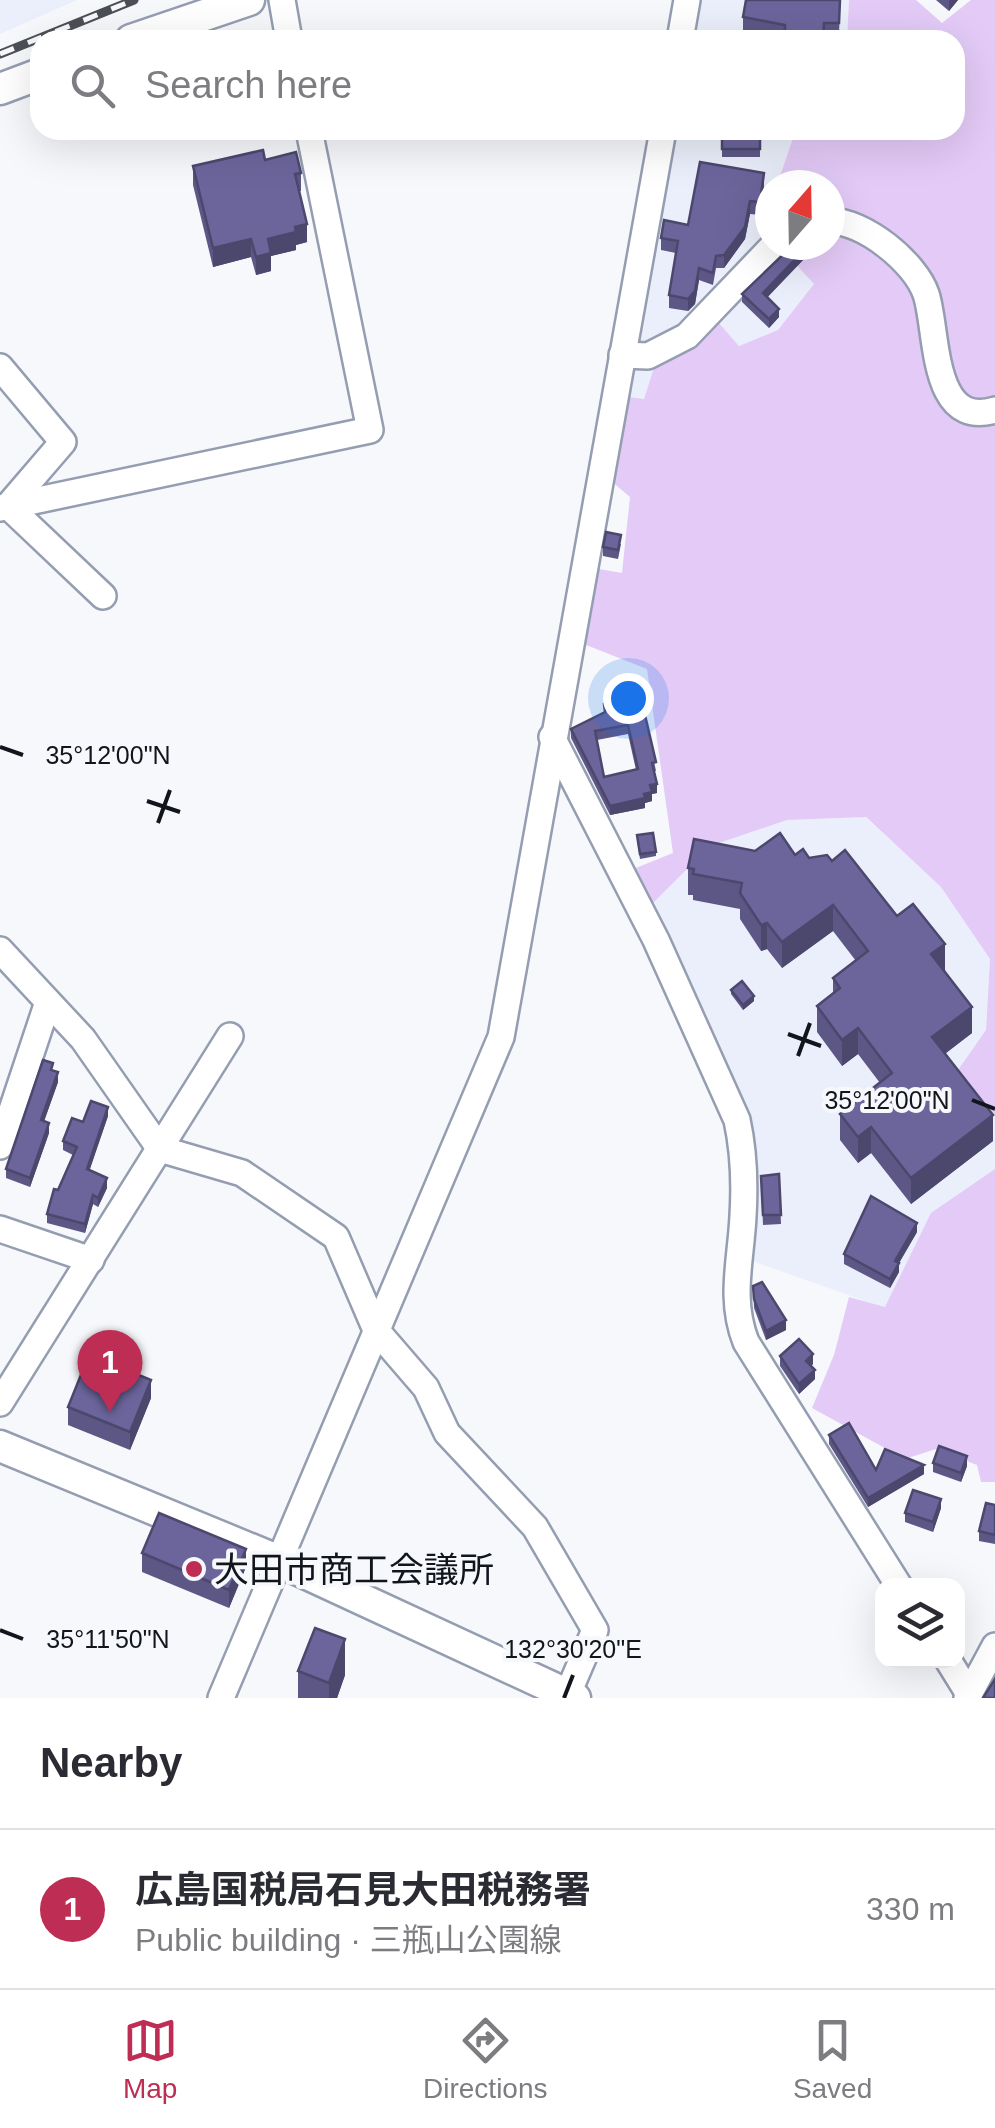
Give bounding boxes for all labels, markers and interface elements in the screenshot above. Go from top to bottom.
search box [30,30,965,140]
icon: search [65,58,120,113]
text: Search here [145,64,352,106]
north arrow [755,170,845,260]
your location [603,673,654,724]
text: 35°12'00"N [45,741,171,769]
text: 35°12'00"N [824,1086,950,1114]
pin: 1 [78,1330,142,1412]
place label: 大田市商工会議所 [214,1550,494,1589]
marker: 大田市商工会議所 [183,1558,205,1580]
map controls [875,1578,965,1668]
button: layers [875,1578,965,1668]
text: 35°11'50"N [46,1625,170,1653]
text: 132°30'20"E [504,1635,642,1663]
text: Nearby [40,1739,182,1786]
text: 広島国税局石見大田税務署 [135,1869,591,1911]
text: 1 [64,1891,81,1927]
text: 330 m [866,1891,955,1927]
text: Public building · 三瓶山公園線 [135,1922,562,1958]
tab: Map [123,2013,178,2105]
tab: Directions [423,2013,548,2105]
tab: Saved [793,2013,872,2105]

